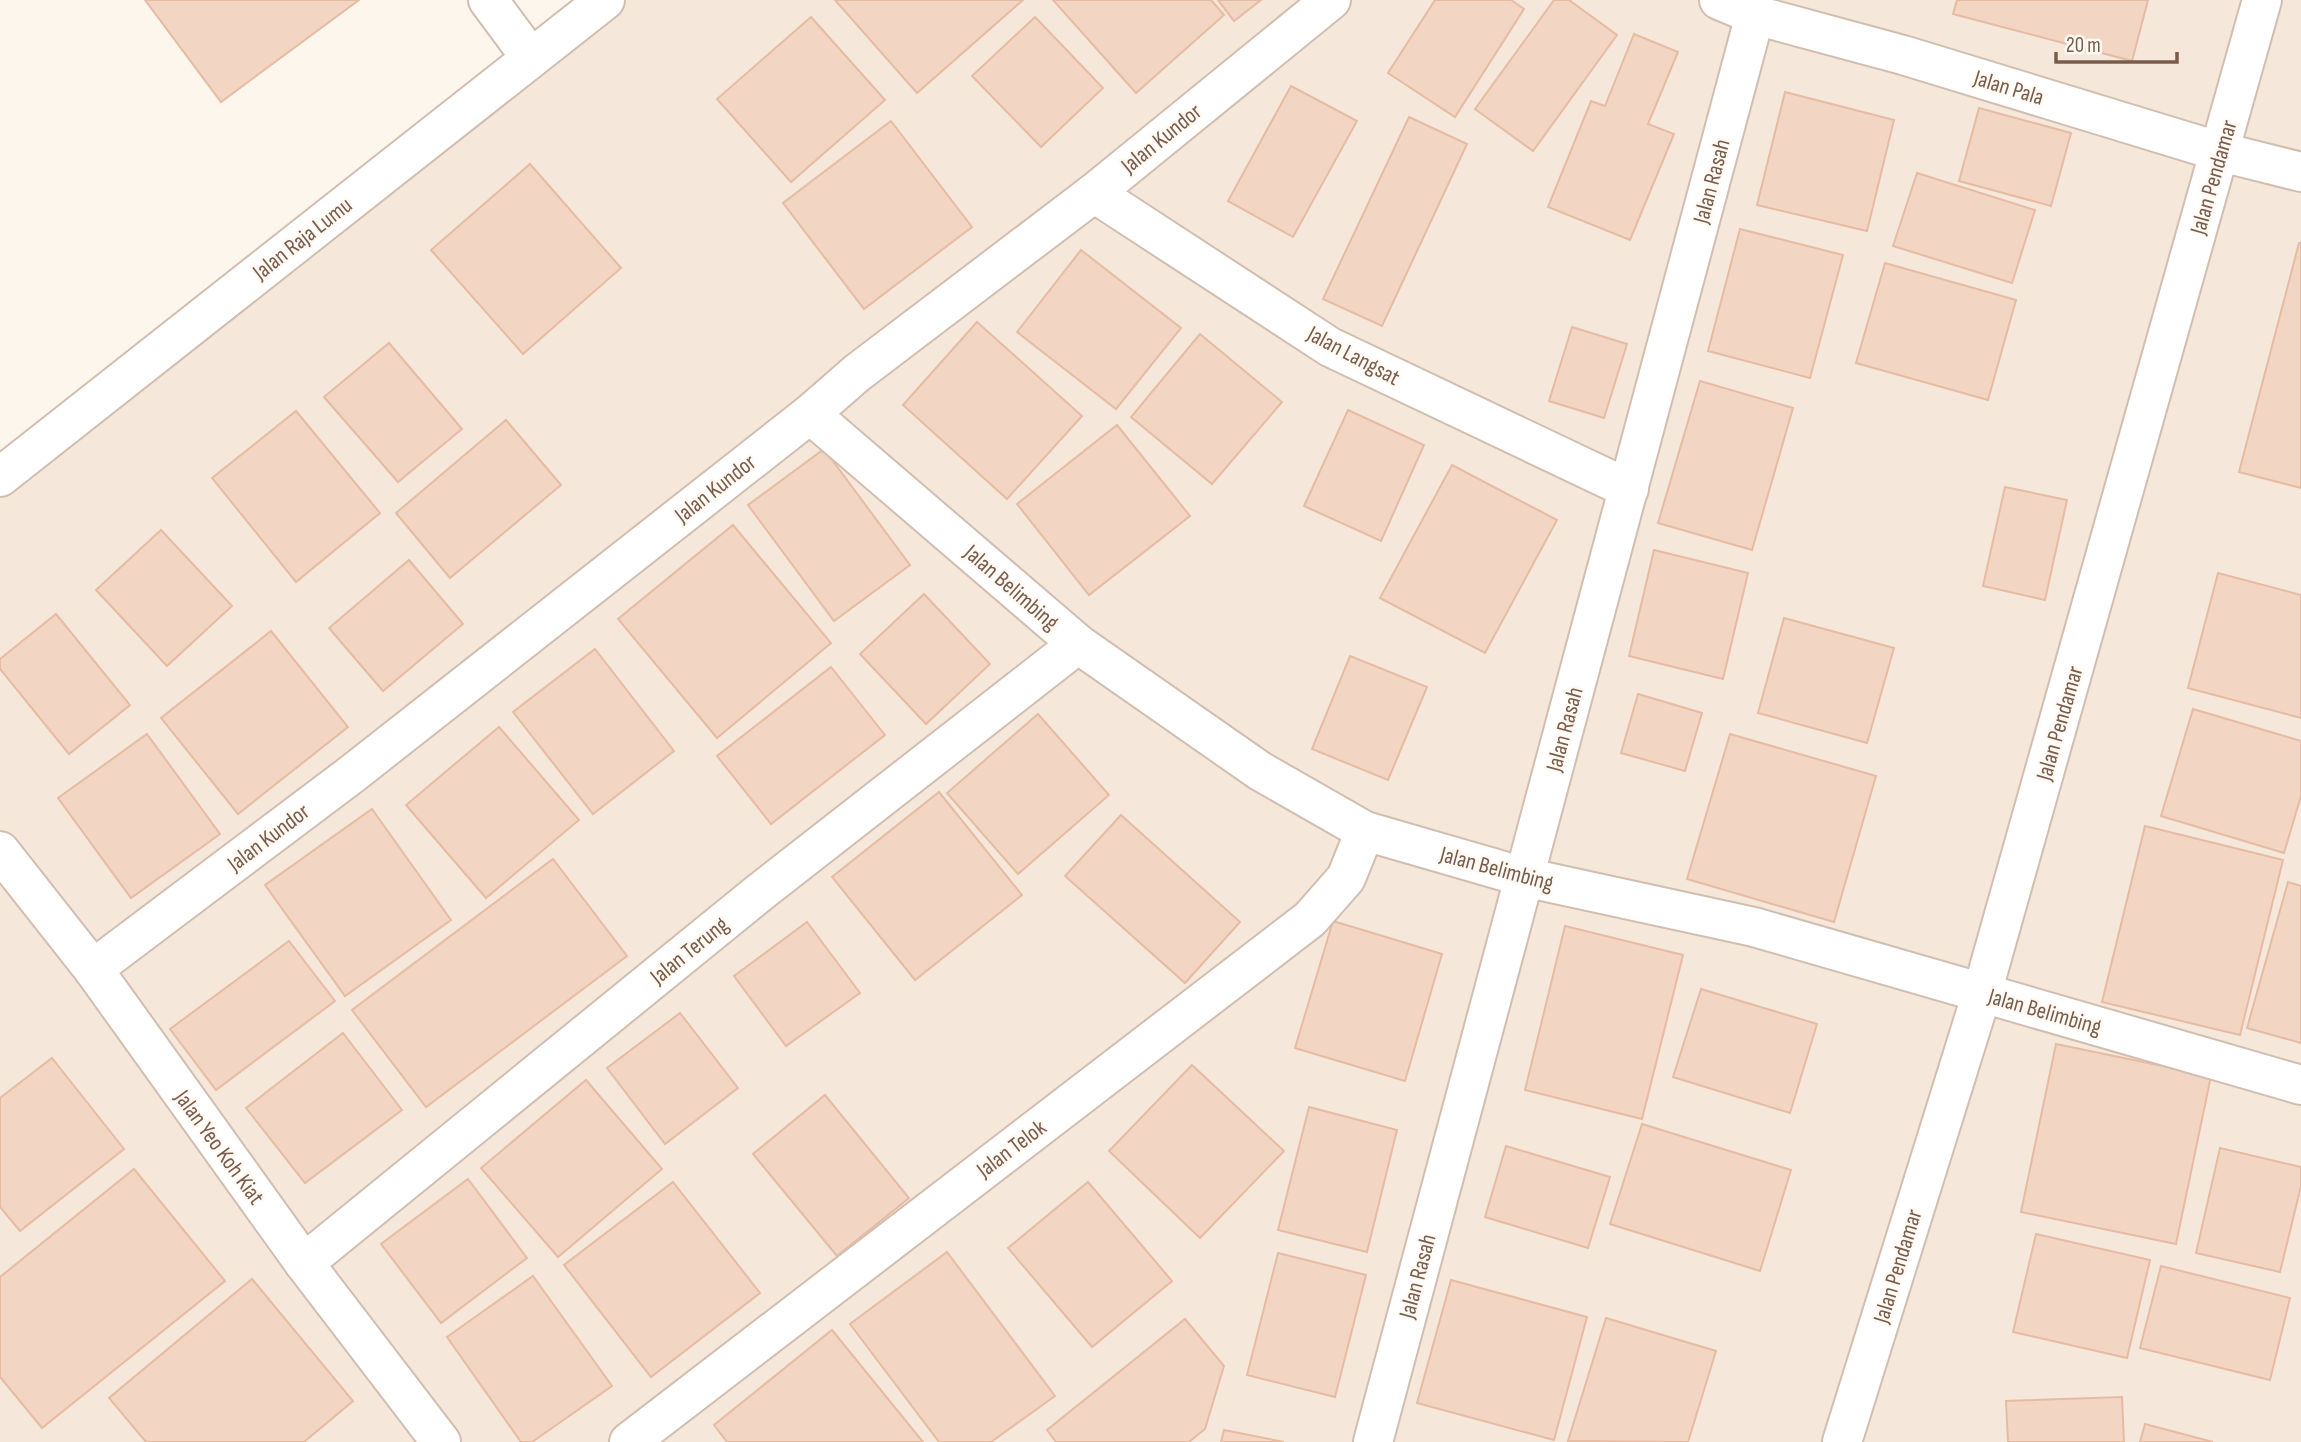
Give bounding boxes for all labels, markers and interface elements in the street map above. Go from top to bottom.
scale bar [2056,21,2177,65]
text: 20 m [2066,33,2101,58]
street label: Jalan Pala [1969,64,2047,112]
street label: Jalan Kundor [1115,98,1208,180]
street label: Jalan Pendamar [2184,116,2244,239]
street label: Jalan Rasah [1687,136,1737,228]
street label: Jalan Raja Lumu [247,191,358,287]
street label: Jalan Langsat [1302,319,1405,392]
street label: Jalan Kundor [669,448,762,530]
street label: Jalan Belimbing [958,538,1064,636]
street label: Jalan Pendamar [2030,662,2090,785]
street label: Jalan Rasah [1540,684,1590,776]
street label: Jalan Kundor [221,798,315,878]
street label: Jalan Belimbing [1436,840,1557,898]
street label: Jalan Terung [644,911,734,991]
street label: Jalan Belimbing [1984,982,2105,1041]
street label: Jalan Yeo Koh Kiat [168,1084,270,1210]
street label: Jalan Telok [970,1113,1052,1185]
street label: Jalan Pendamar [1867,1206,1929,1328]
street label: Jalan Rasah [1393,1231,1443,1323]

